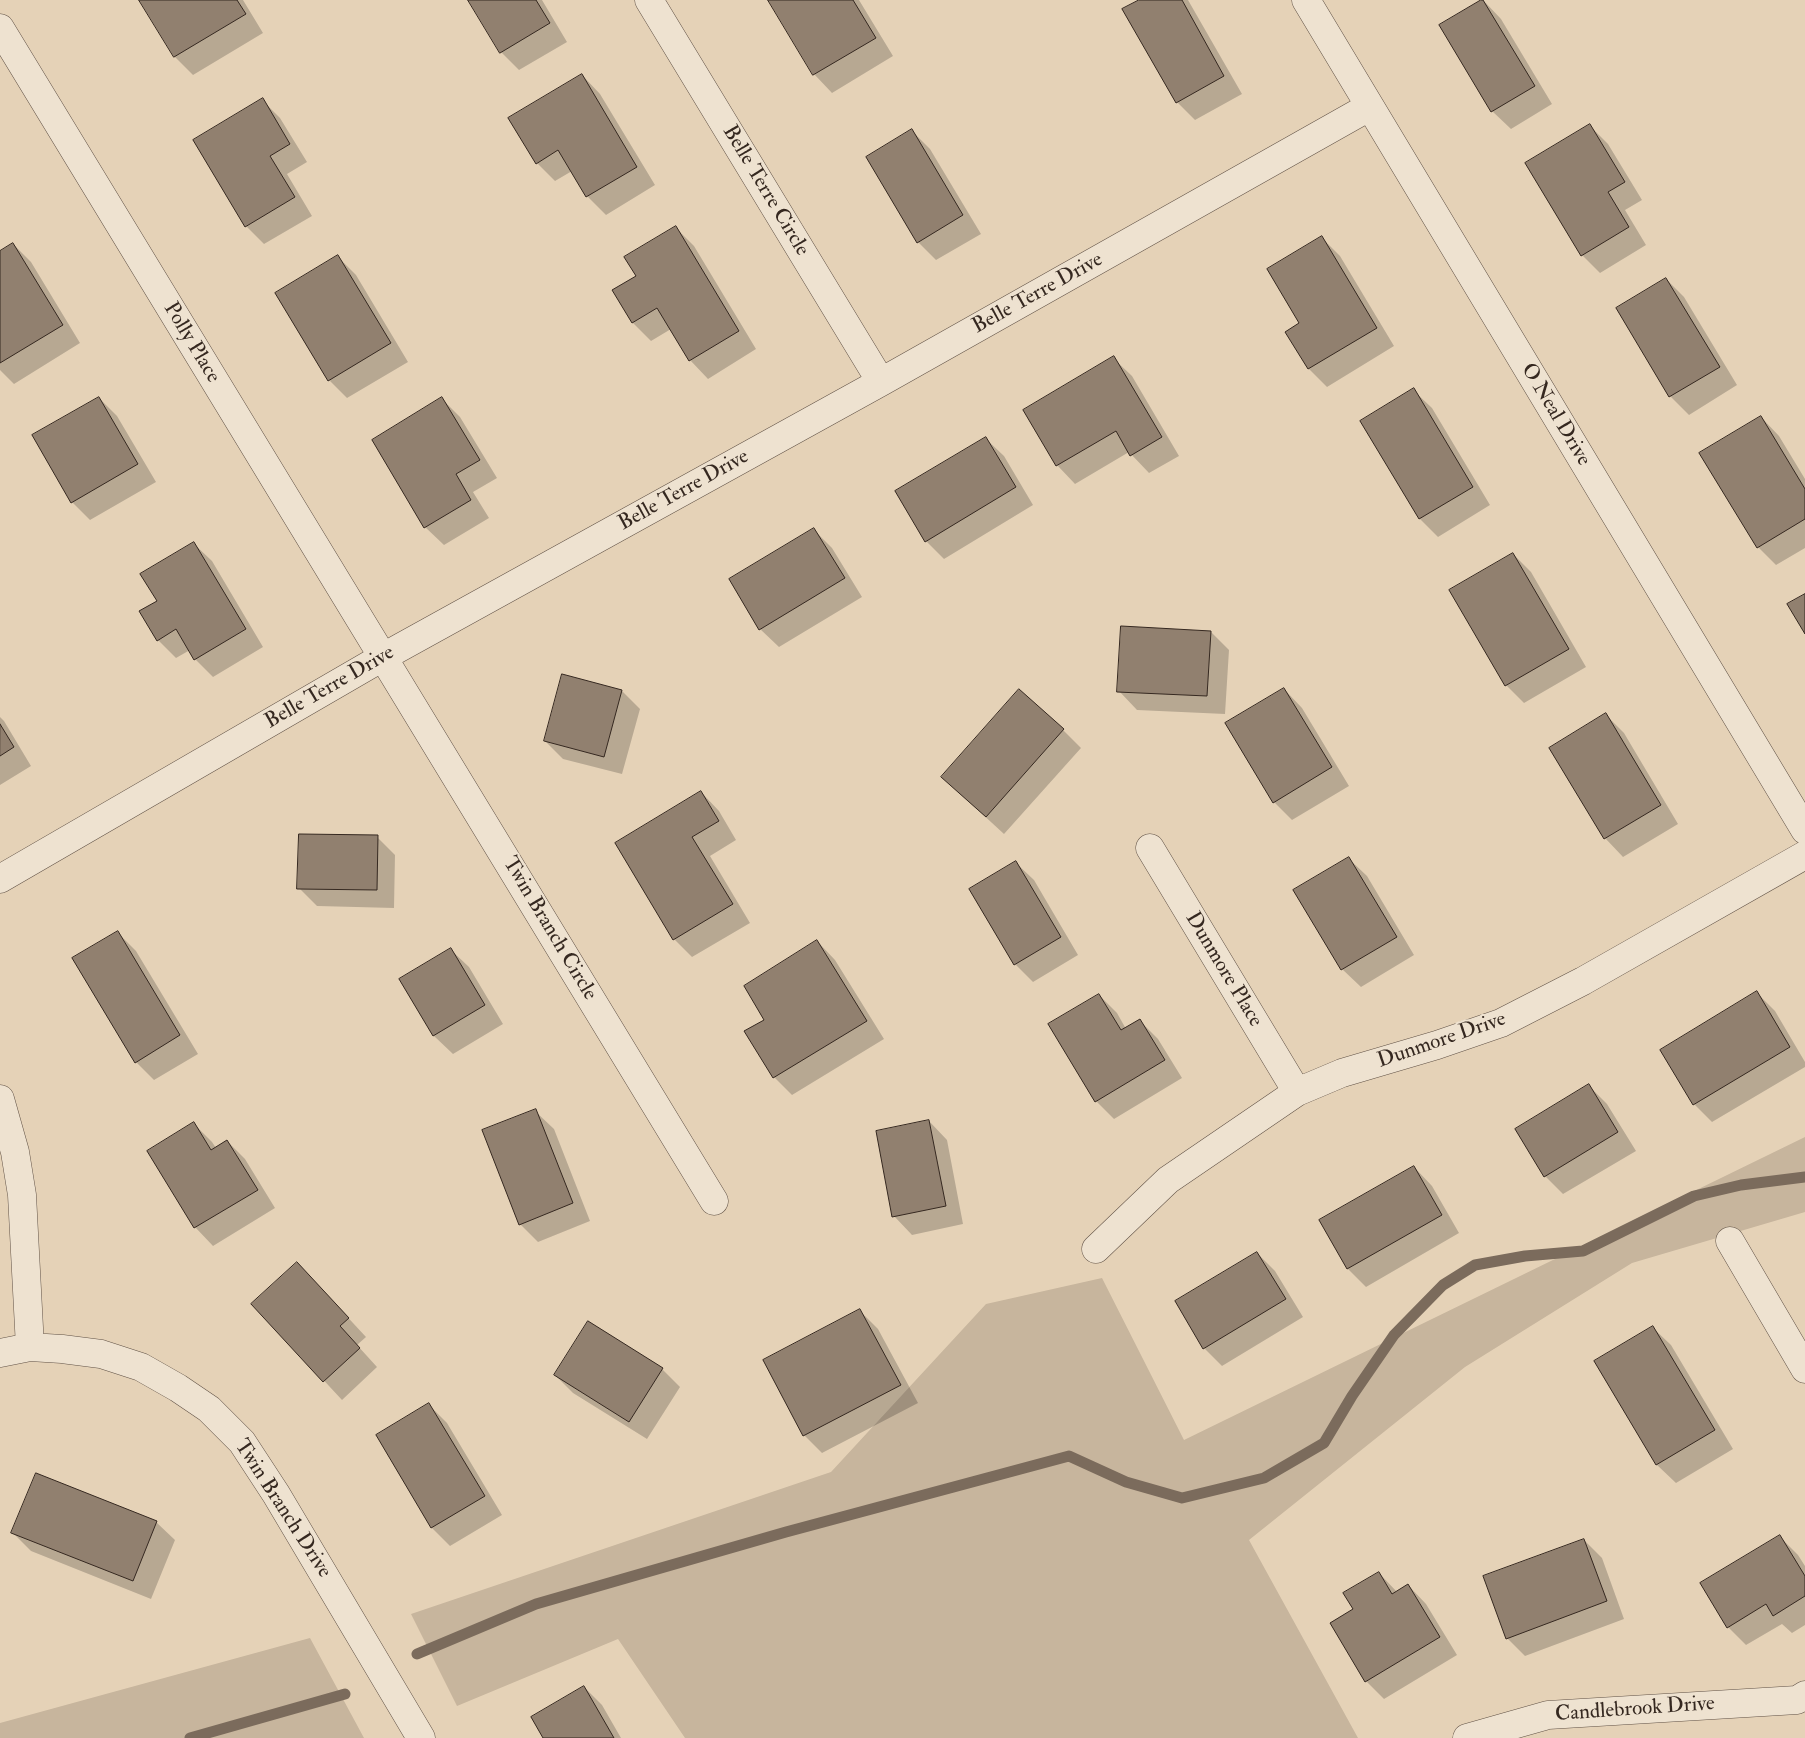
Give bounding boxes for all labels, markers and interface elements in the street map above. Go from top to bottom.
street label: Belle Terre Circle [716,121,814,261]
street label: Belle Terre Drive [968,248,1108,340]
street label: Polly Place [157,298,225,388]
street label: O Neal Drive [1515,359,1595,471]
street label: Belle Terre Drive [614,445,754,537]
street label: Belle Terre Drive [261,641,399,735]
street label: Twin Branch Circle [496,853,602,1005]
street label: Dunmore Place [1179,908,1267,1032]
street label: Dunmore Drive [1374,1007,1510,1075]
street label: Twin Branch Drive [228,1435,336,1583]
street label: Candlebrook Drive [1554,1692,1716,1728]

